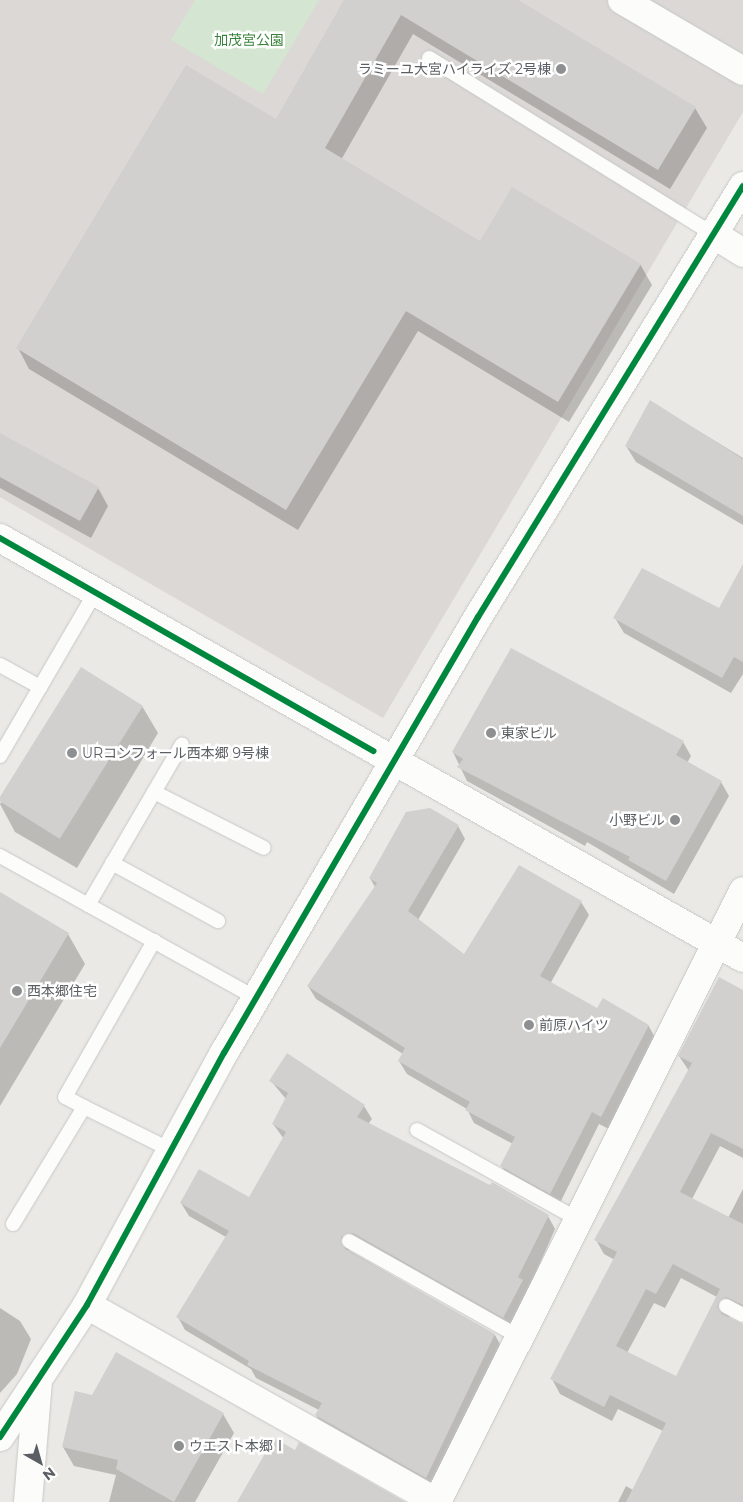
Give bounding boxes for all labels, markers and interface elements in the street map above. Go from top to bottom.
park label: 加茂宮公園 [214,32,284,48]
place label: ラミーユ大宮ハイライズ 2号棟 [357,61,551,77]
marker: ラミーユ大宮ハイライズ 2号棟 [555,63,567,75]
place label: 東家ビル [501,725,557,741]
marker: 東家ビル [485,727,497,739]
place label: URコンフォール西本郷 9号棟 [82,745,269,761]
marker: URコンフォール西本郷 9号棟 [66,747,78,759]
place label: 小野ビル [609,812,665,828]
marker: 小野ビル [669,814,681,826]
place label: 西本郷住宅 [27,983,97,999]
marker: 西本郷住宅 [11,985,23,997]
place label: 前原ハイツ [539,1017,609,1033]
marker: 前原ハイツ [523,1019,535,1031]
north arrow [15,1437,65,1487]
place label: ウエスト本郷Ⅰ [189,1438,287,1454]
marker: ウエスト本郷Ⅰ [173,1440,185,1452]
text: N [39,1463,59,1484]

